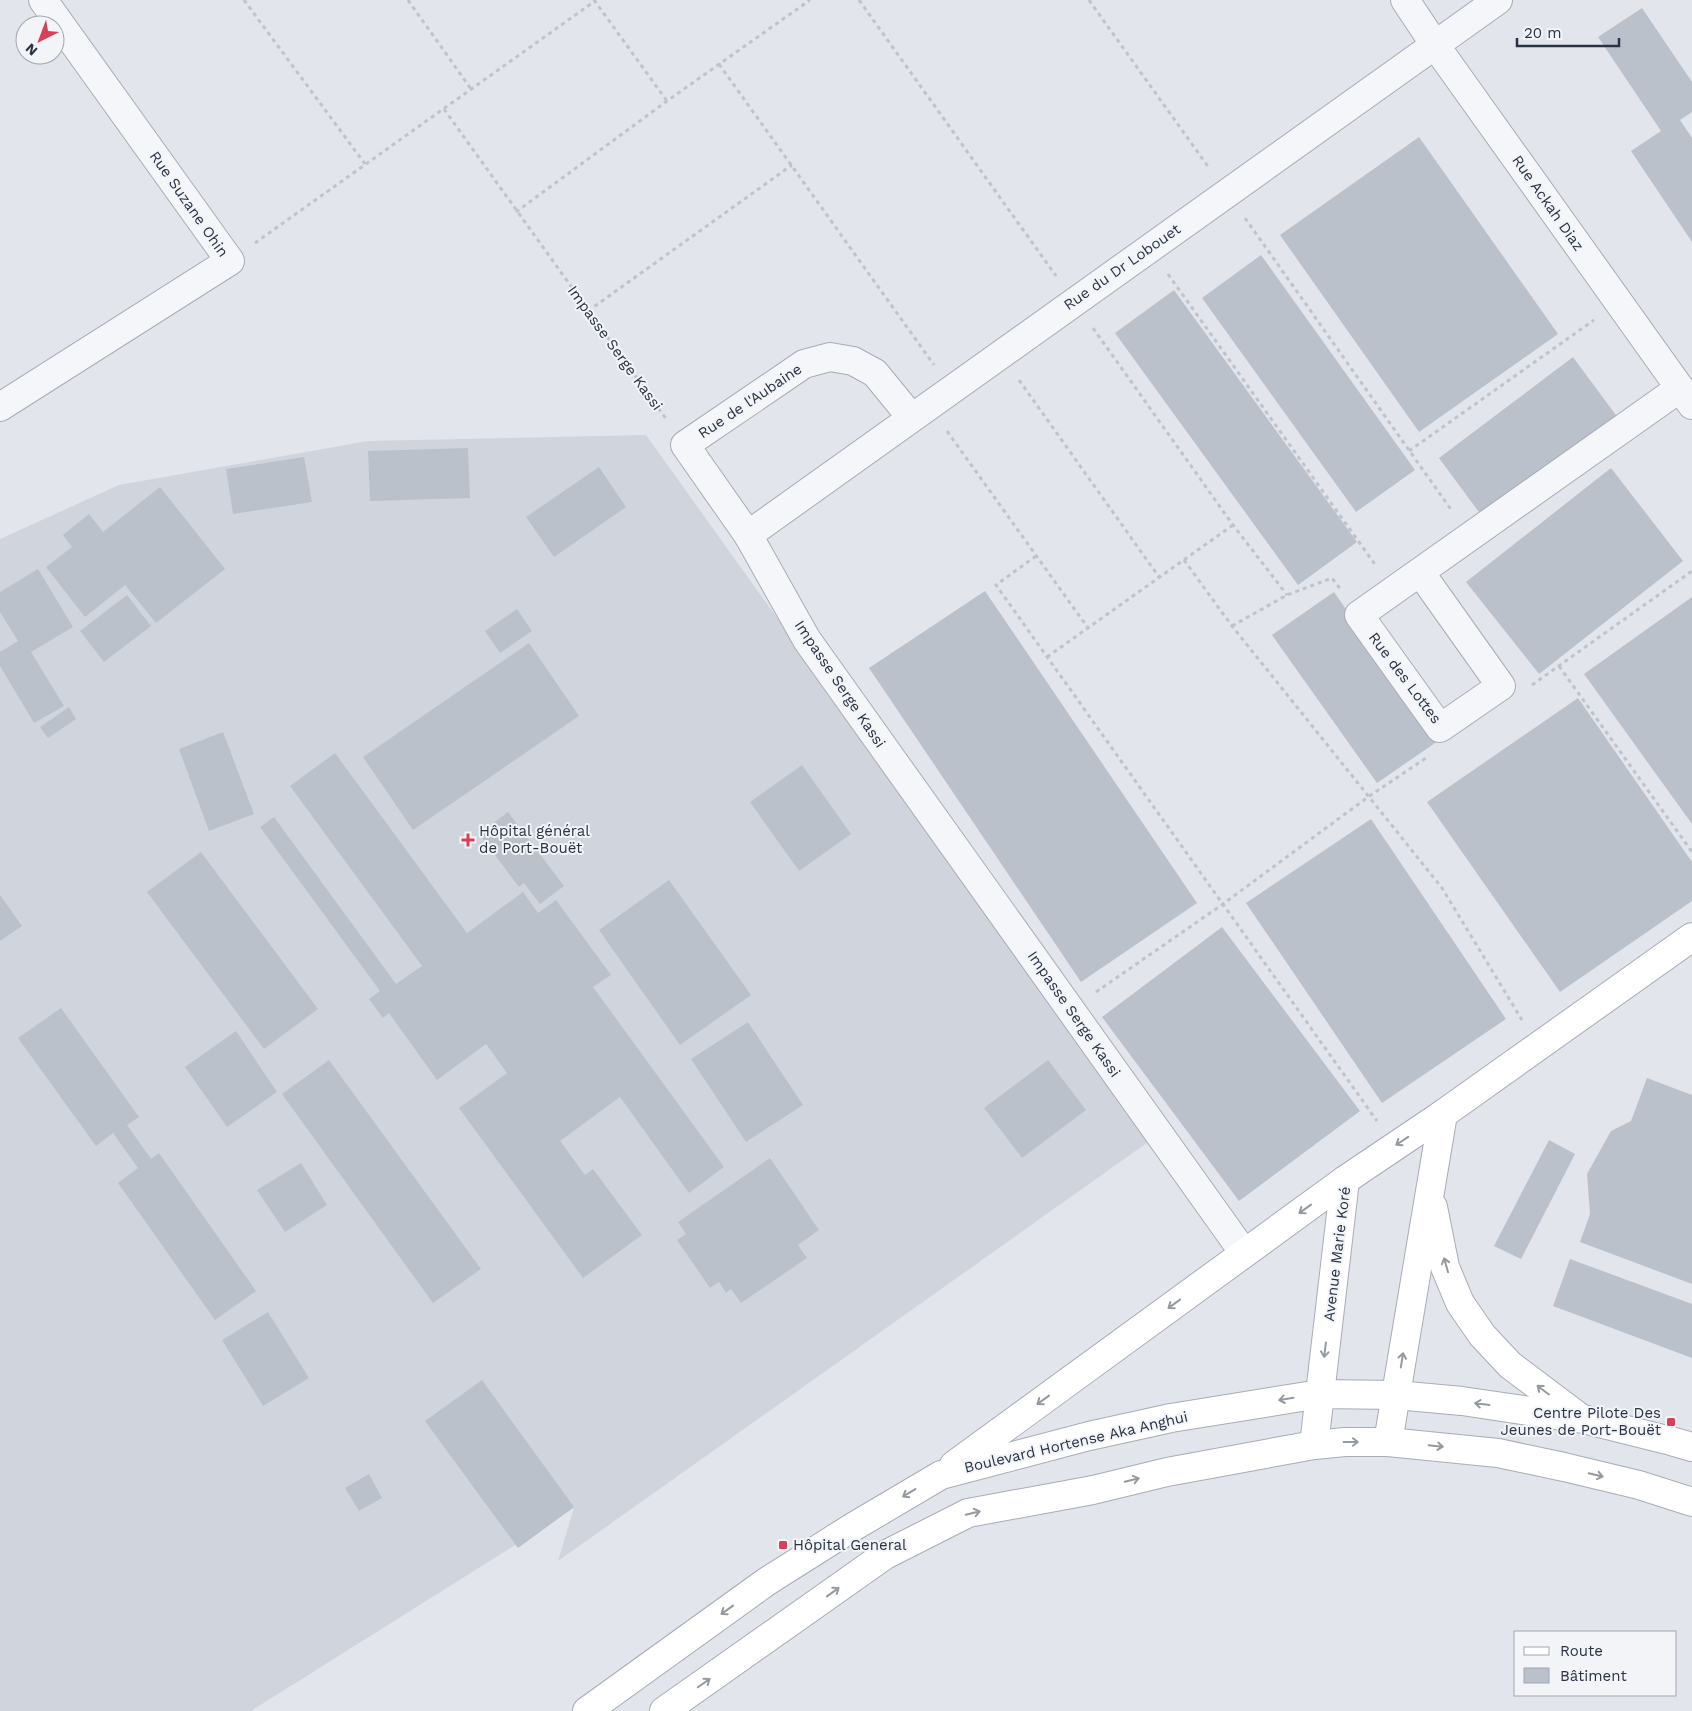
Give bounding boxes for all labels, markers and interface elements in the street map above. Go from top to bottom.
north arrow [15,15,65,65]
scale bar [1517,15,1620,47]
text: 20 m [1524,24,1562,42]
text: N [22,40,41,59]
street label: Rue Suzane Ohin [146,148,232,260]
street label: Rue Ackah Diaz [1508,152,1588,254]
street label: Rue du Dr Lobouet [1060,220,1184,314]
street label: Impasse Serge Kassi [564,282,666,414]
street label: Rue de l'Aubaine [695,360,805,442]
street label: Impasse Serge Kassi [791,617,889,751]
street label: Rue des Lottes [1365,629,1445,727]
place label: Hôpital général de Port-Bouët [479,822,590,857]
marker: Hôpital général de Port-Bouët [461,833,475,847]
street label: Impasse Serge Kassi [1024,947,1124,1081]
one-way arrow [1396,1136,1410,1146]
street label: Avenue Marie Koré [1320,1185,1354,1323]
one-way arrow [1298,1204,1312,1214]
one-way arrow [1440,1257,1450,1273]
one-way arrow [1167,1299,1181,1309]
one-way arrow [1320,1342,1330,1358]
one-way arrow [1397,1352,1407,1368]
one-way arrow [1537,1385,1550,1396]
one-way arrow [1036,1395,1050,1405]
one-way arrow [1278,1395,1294,1405]
one-way arrow [1475,1399,1491,1409]
place label: Centre Pilote Des Jeunes de Port-Bouët [1500,1404,1662,1439]
street label: Boulevard Hortense Aka Anghui [962,1407,1190,1477]
marker: Centre Pilote Des Jeunes de Port-Bouët [1665,1416,1677,1428]
one-way arrow [1342,1437,1358,1447]
one-way arrow [1428,1441,1444,1451]
one-way arrow [1588,1470,1604,1480]
one-way arrow [1124,1475,1140,1484]
one-way arrow [903,1489,917,1499]
one-way arrow [965,1508,981,1517]
place label: Hôpital General [793,1536,907,1554]
marker: Hôpital General [777,1539,789,1551]
one-way arrow [826,1587,839,1598]
one-way arrow [720,1605,734,1615]
legend [1514,1631,1677,1696]
text: Route [1560,1642,1603,1660]
text: Bâtiment [1560,1667,1627,1685]
one-way arrow [697,1678,711,1688]

